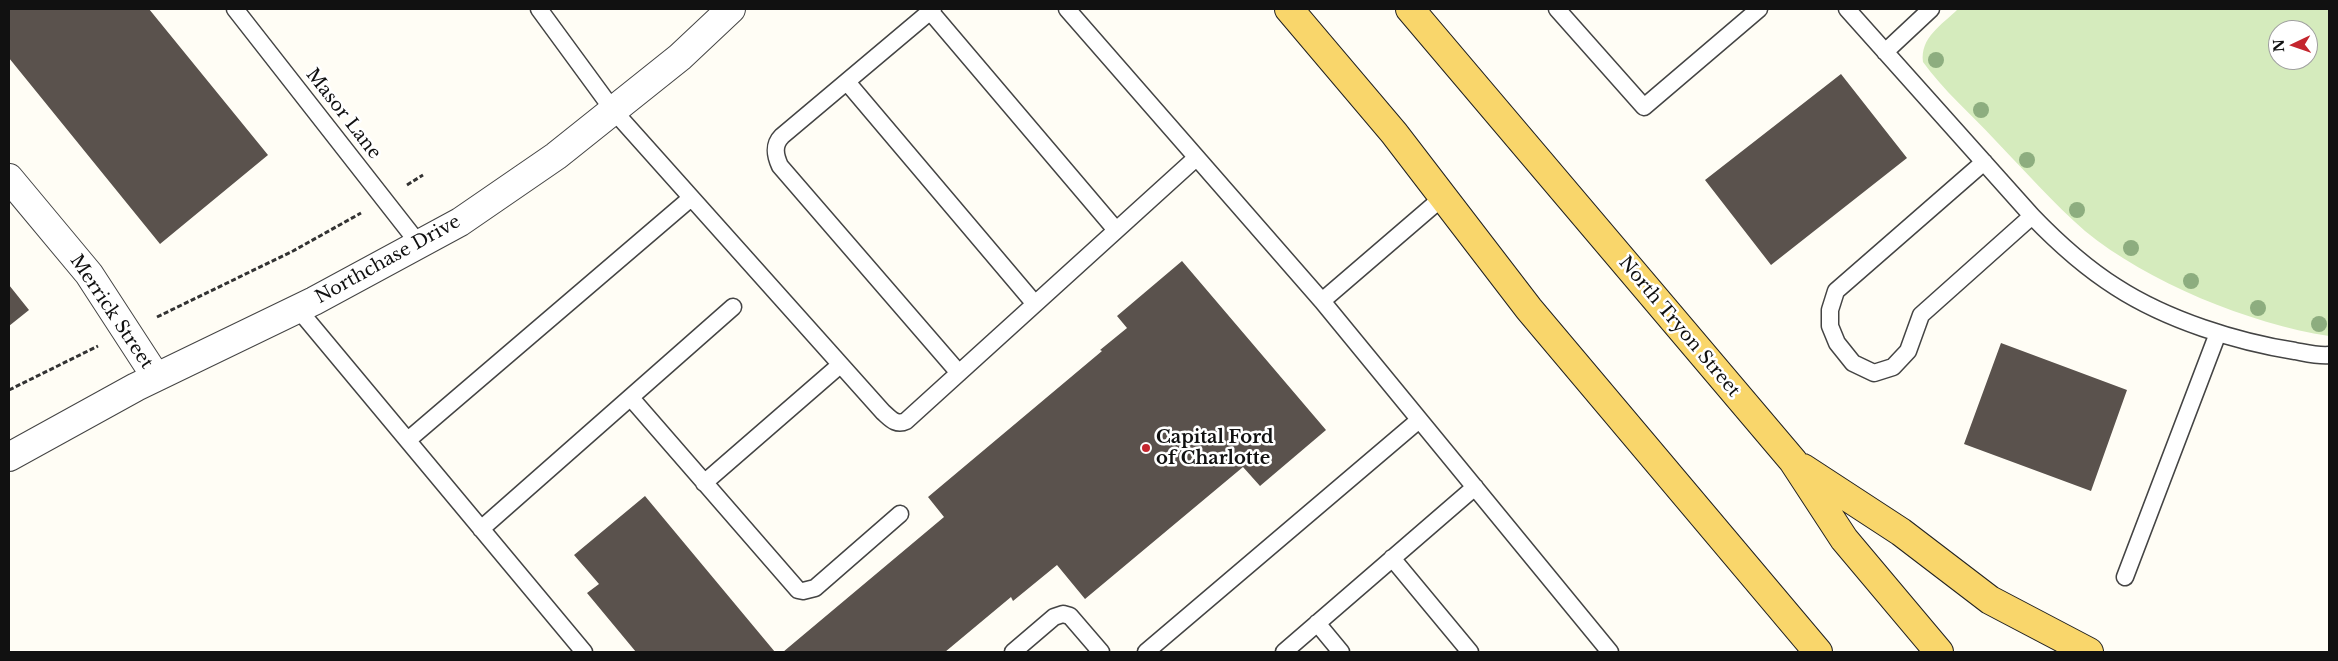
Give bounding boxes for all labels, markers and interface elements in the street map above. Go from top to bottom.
north arrow [2268,20,2318,70]
text: N [2270,39,2288,53]
street label: Masor Lane [301,64,385,164]
street label: Northchase Drive [312,211,464,309]
street label: Merrick Street [65,251,157,373]
street label: North Tryon Street [1614,252,1744,402]
place label: Capital Ford of Charlotte [1156,427,1274,469]
marker: Capital Ford of Charlotte [1140,442,1152,454]

